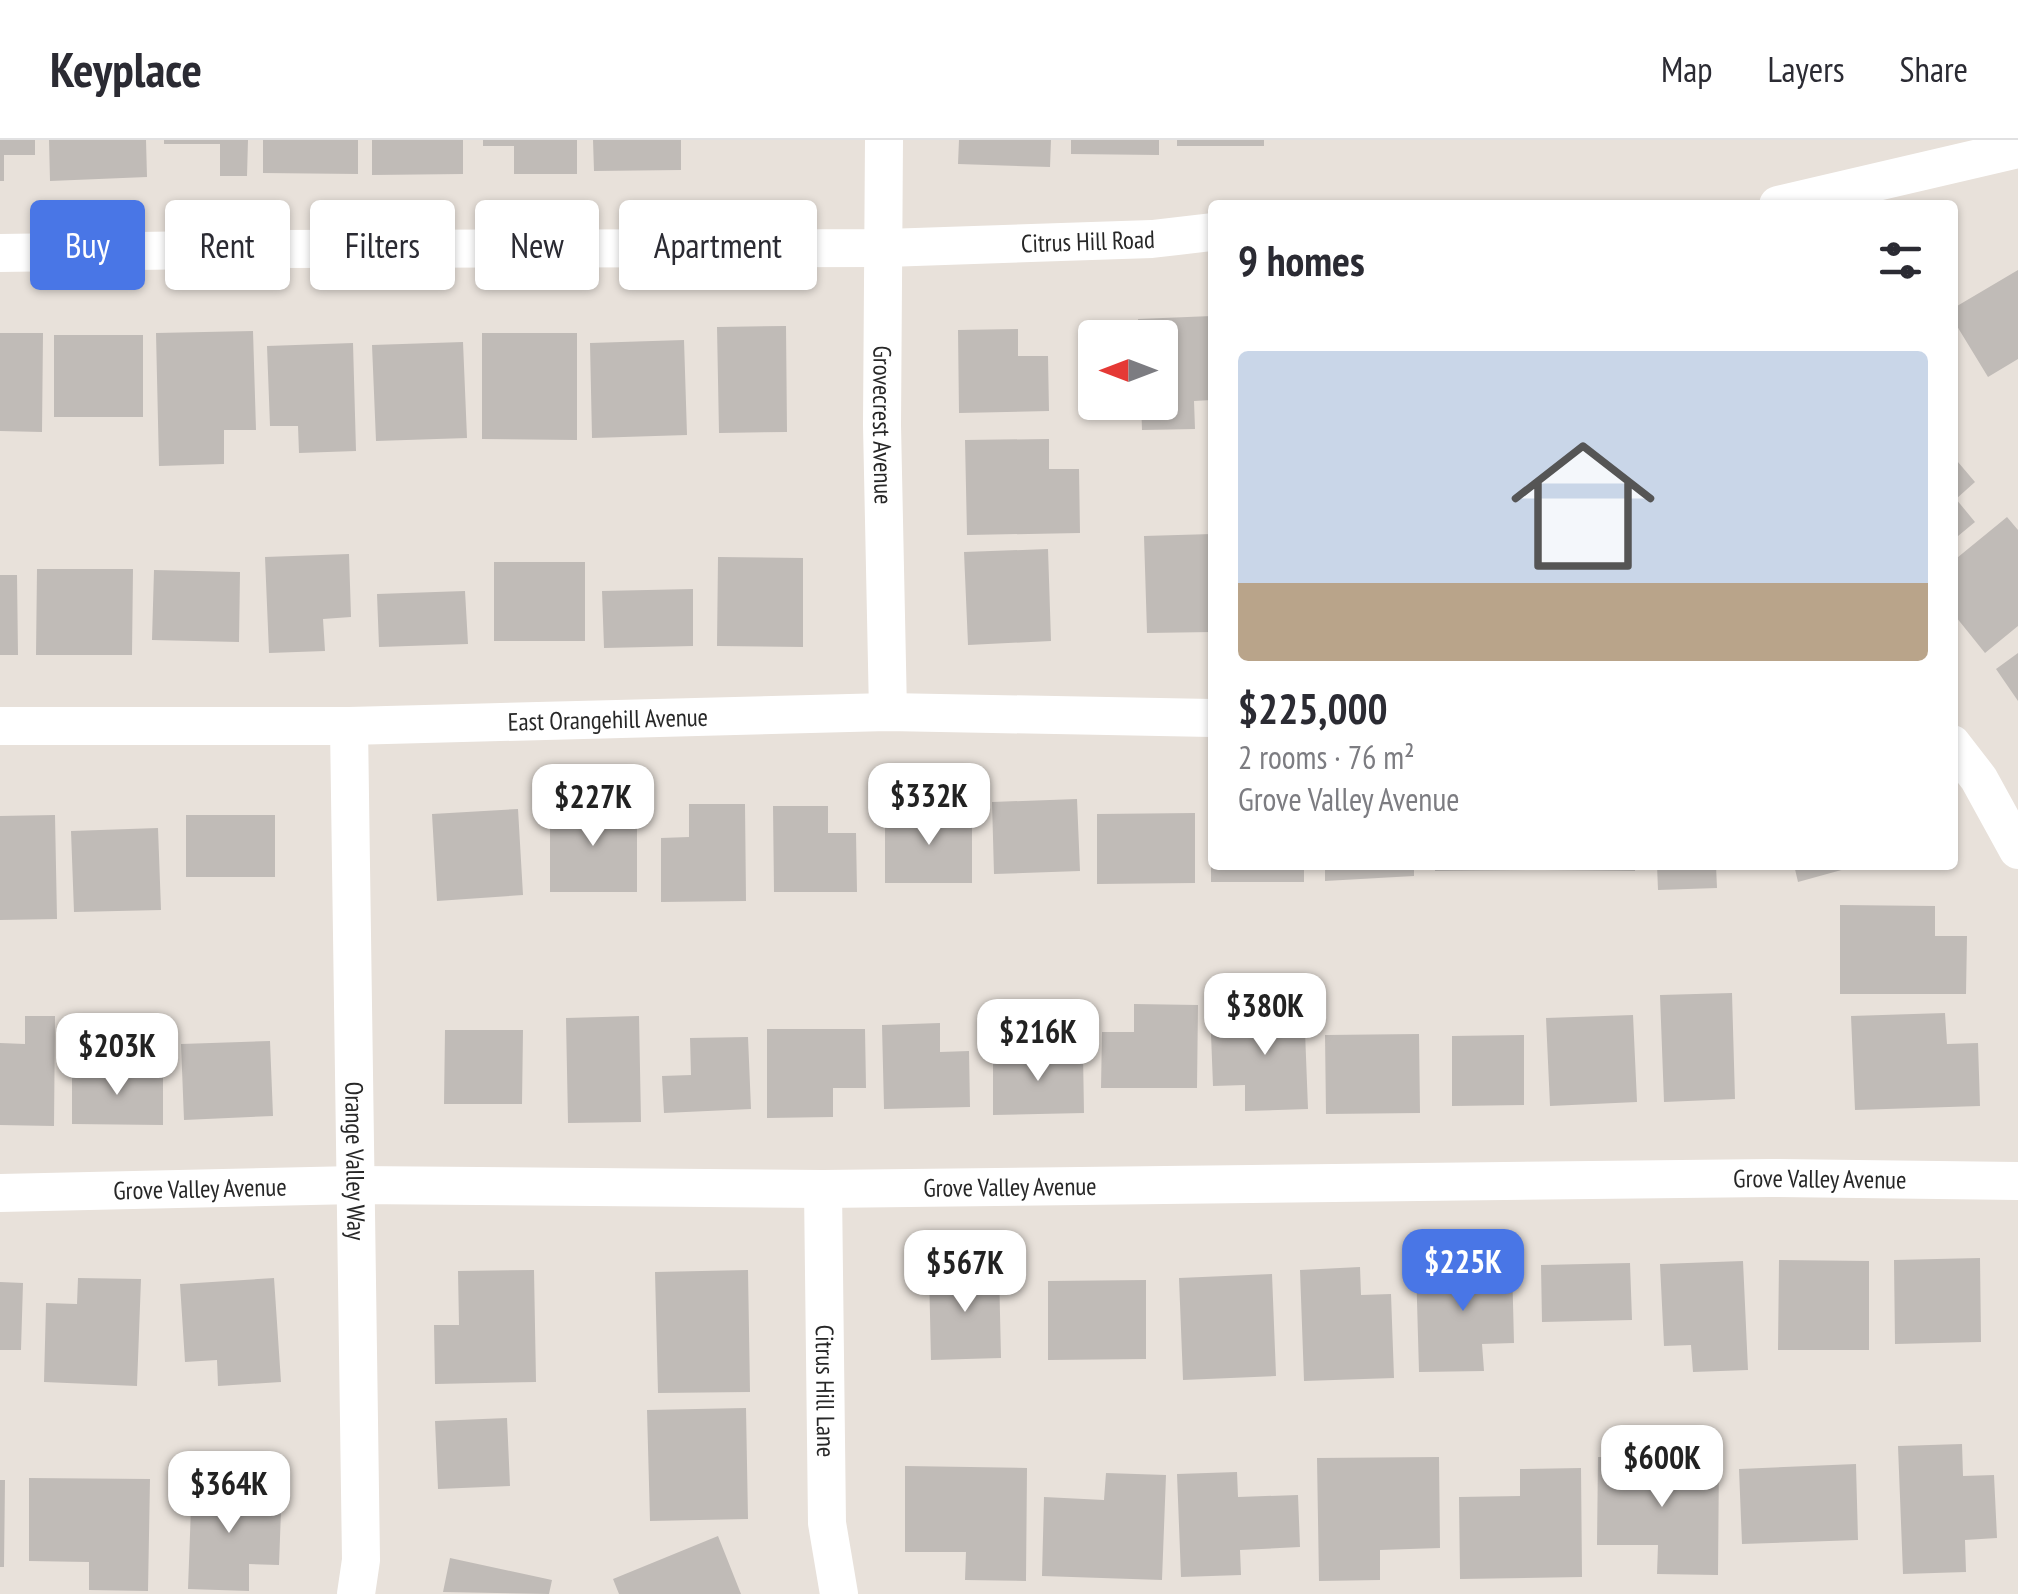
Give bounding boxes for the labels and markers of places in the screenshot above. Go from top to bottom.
pin: $332K [859,763,999,848]
pin: $227K [523,764,663,849]
pin: $380K [1195,973,1335,1058]
pin: $216K [968,999,1108,1084]
pin: $203K [47,1013,187,1098]
pin: $225K [1393,1229,1533,1314]
pin: $567K [895,1230,1035,1315]
pin: $600K [1592,1425,1732,1510]
pin: $364K [159,1451,299,1536]

